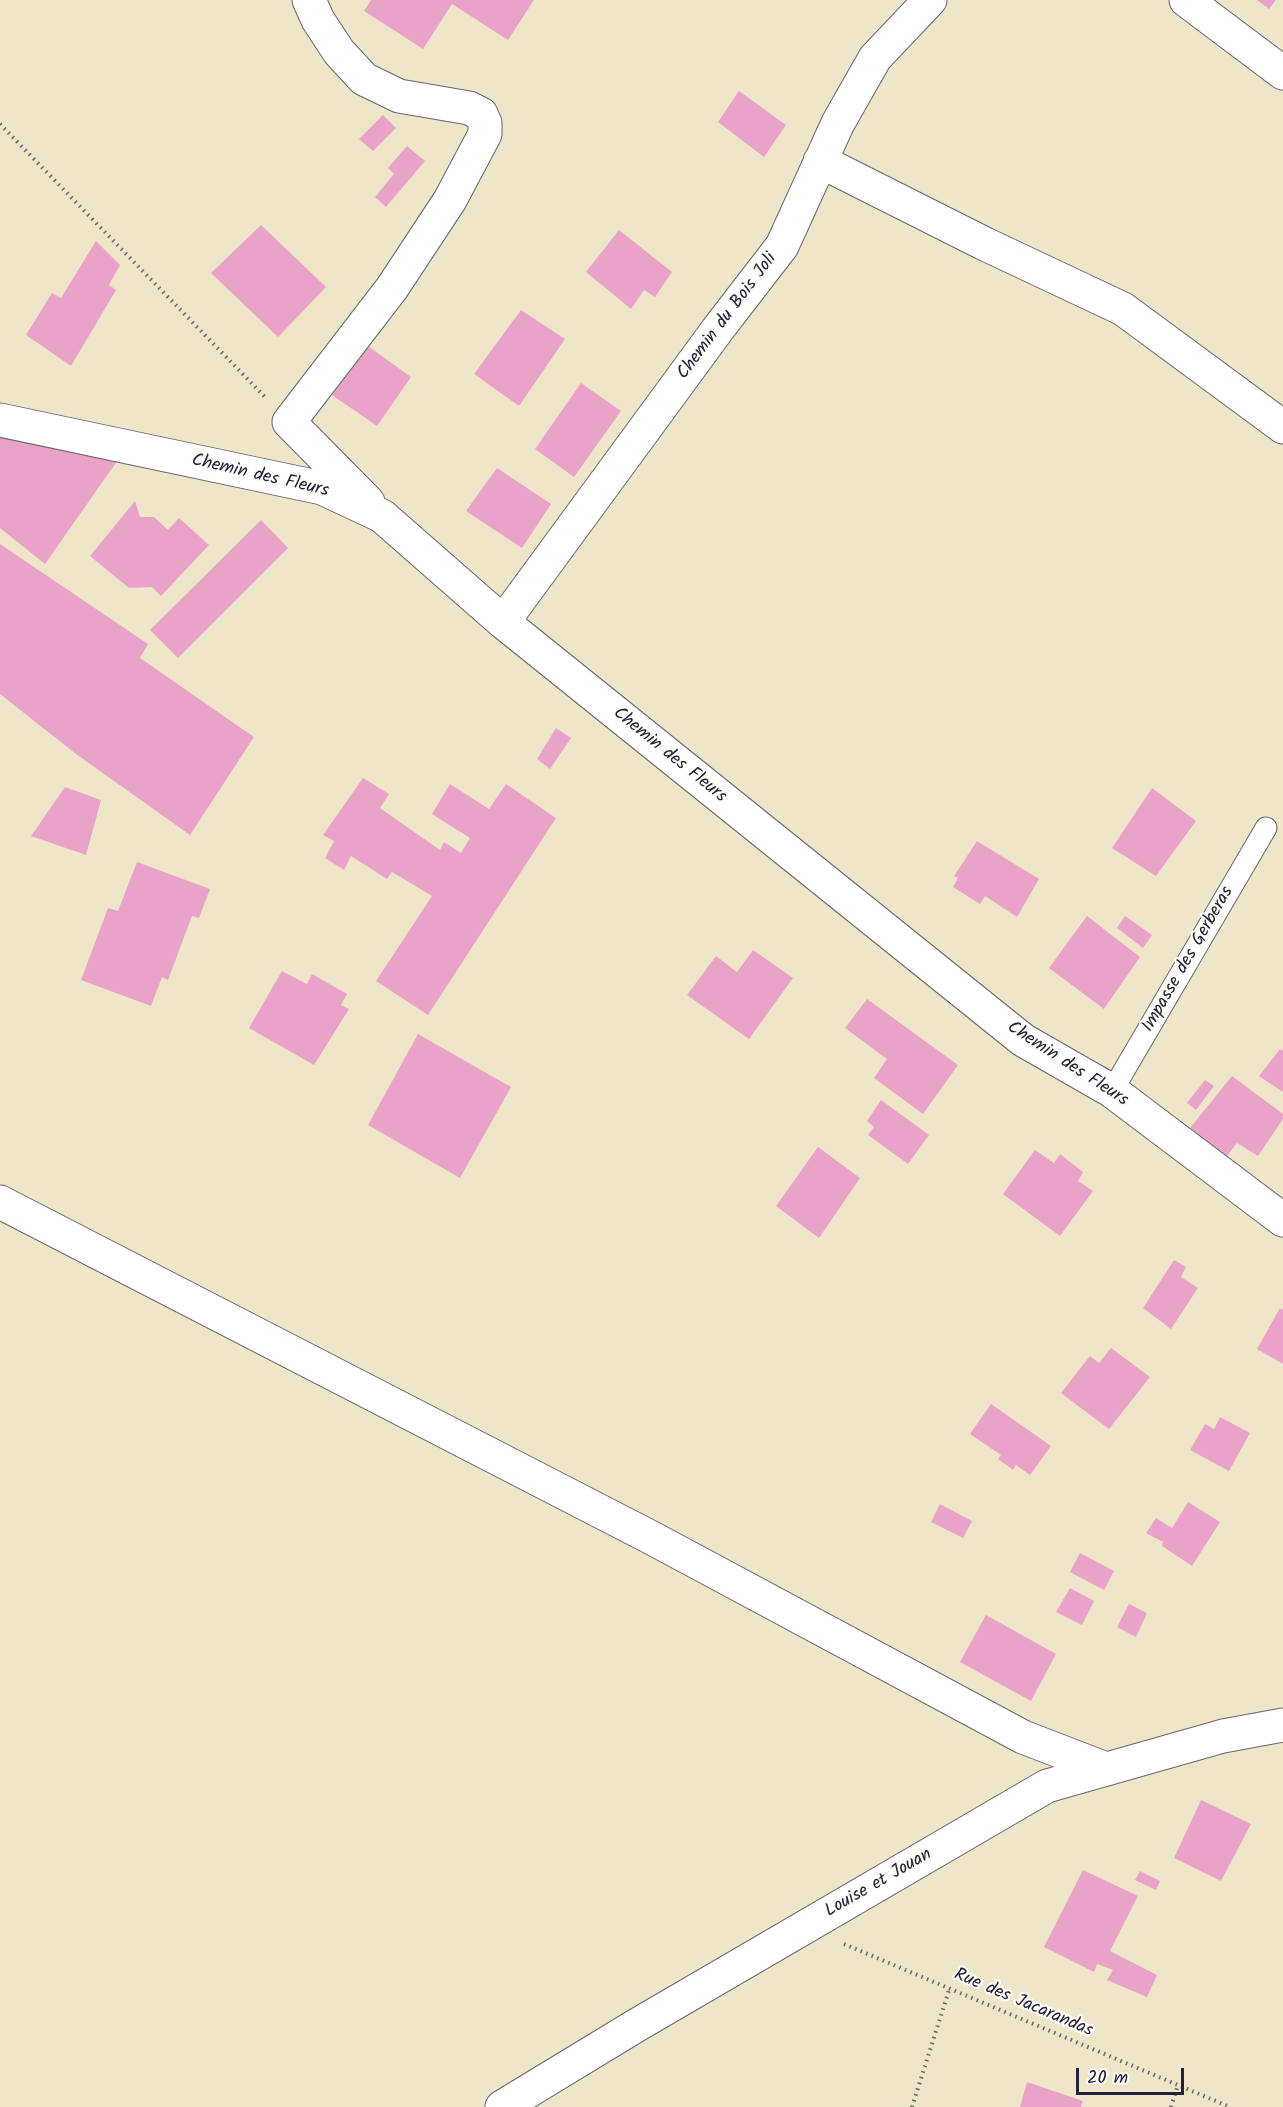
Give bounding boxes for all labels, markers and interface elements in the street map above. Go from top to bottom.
street label: Chemin du Bois Joli [673,249,783,385]
street label: Chemin des Fleurs [189,451,331,503]
street label: Chemin des Fleurs [608,704,730,808]
street label: Impasse des Gerberas [1139,883,1239,1037]
street label: Chemin des Fleurs [1002,1018,1132,1112]
street label: Louise et Jouan [822,1845,936,1923]
street label: Rue des Jacarandas [950,1965,1096,2043]
scale bar [1079,2056,1187,2094]
text: 20 m [1087,2064,1128,2093]

